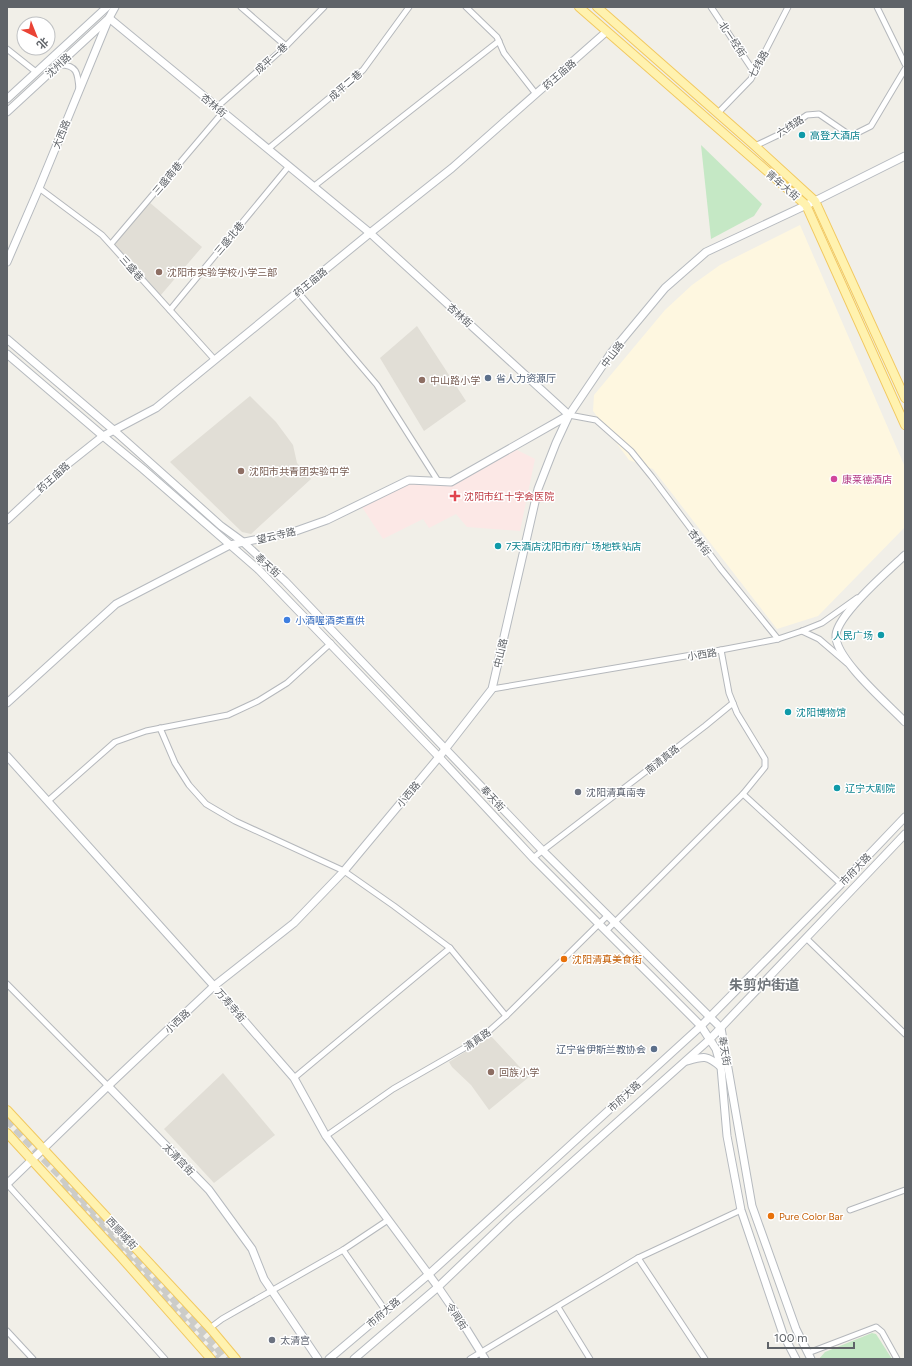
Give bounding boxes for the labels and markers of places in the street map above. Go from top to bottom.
place label: 高登大酒店 [810,129,860,142]
marker: 高登大酒店 [797,130,807,140]
place label: 沈阳市实验学校小学三部 [167,266,277,279]
marker: 沈阳市实验学校小学三部 [154,267,164,277]
place label: 省人力资源厅 [496,372,556,385]
marker: 省人力资源厅 [483,373,493,383]
place label: 中山路小学 [430,374,480,387]
marker: 中山路小学 [417,375,427,385]
place label: 沈阳市共青团实验中学 [249,465,349,478]
marker: 沈阳市共青团实验中学 [236,466,246,476]
place label: 康莱德酒店 [842,473,892,486]
marker: 康莱德酒店 [829,474,839,484]
marker: 沈阳市红十字会医院 [449,490,461,502]
place label: 沈阳市红十字会医院 [464,490,554,503]
place label: 7天酒店沈阳市府广场地铁站店 [506,540,641,553]
marker: 7天酒店沈阳市府广场地铁站店 [493,541,503,551]
place label: 小酒喔酒类直供 [295,614,365,627]
marker: 小酒喔酒类直供 [282,615,292,625]
place label: 人民广场 [833,629,873,642]
marker: 人民广场 [876,630,886,640]
place label: 沈阳博物馆 [796,706,846,719]
marker: 沈阳博物馆 [783,707,793,717]
place label: 辽宁大剧院 [845,782,895,795]
marker: 辽宁大剧院 [832,783,842,793]
place label: 沈阳清真南寺 [586,786,646,799]
marker: 沈阳清真南寺 [573,787,583,797]
place label: 沈阳清真美食街 [572,953,642,966]
marker: 沈阳清真美食街 [559,954,569,964]
place label: 辽宁省伊斯兰教协会 [556,1043,646,1056]
marker: 辽宁省伊斯兰教协会 [649,1044,659,1054]
place label: 回族小学 [499,1066,539,1079]
marker: 回族小学 [486,1067,496,1077]
place label: Pure Color Bar [779,1210,844,1223]
marker: Pure Color Bar [766,1211,776,1221]
place label: 太清宫 [280,1334,310,1347]
marker: 太清宫 [267,1335,277,1345]

